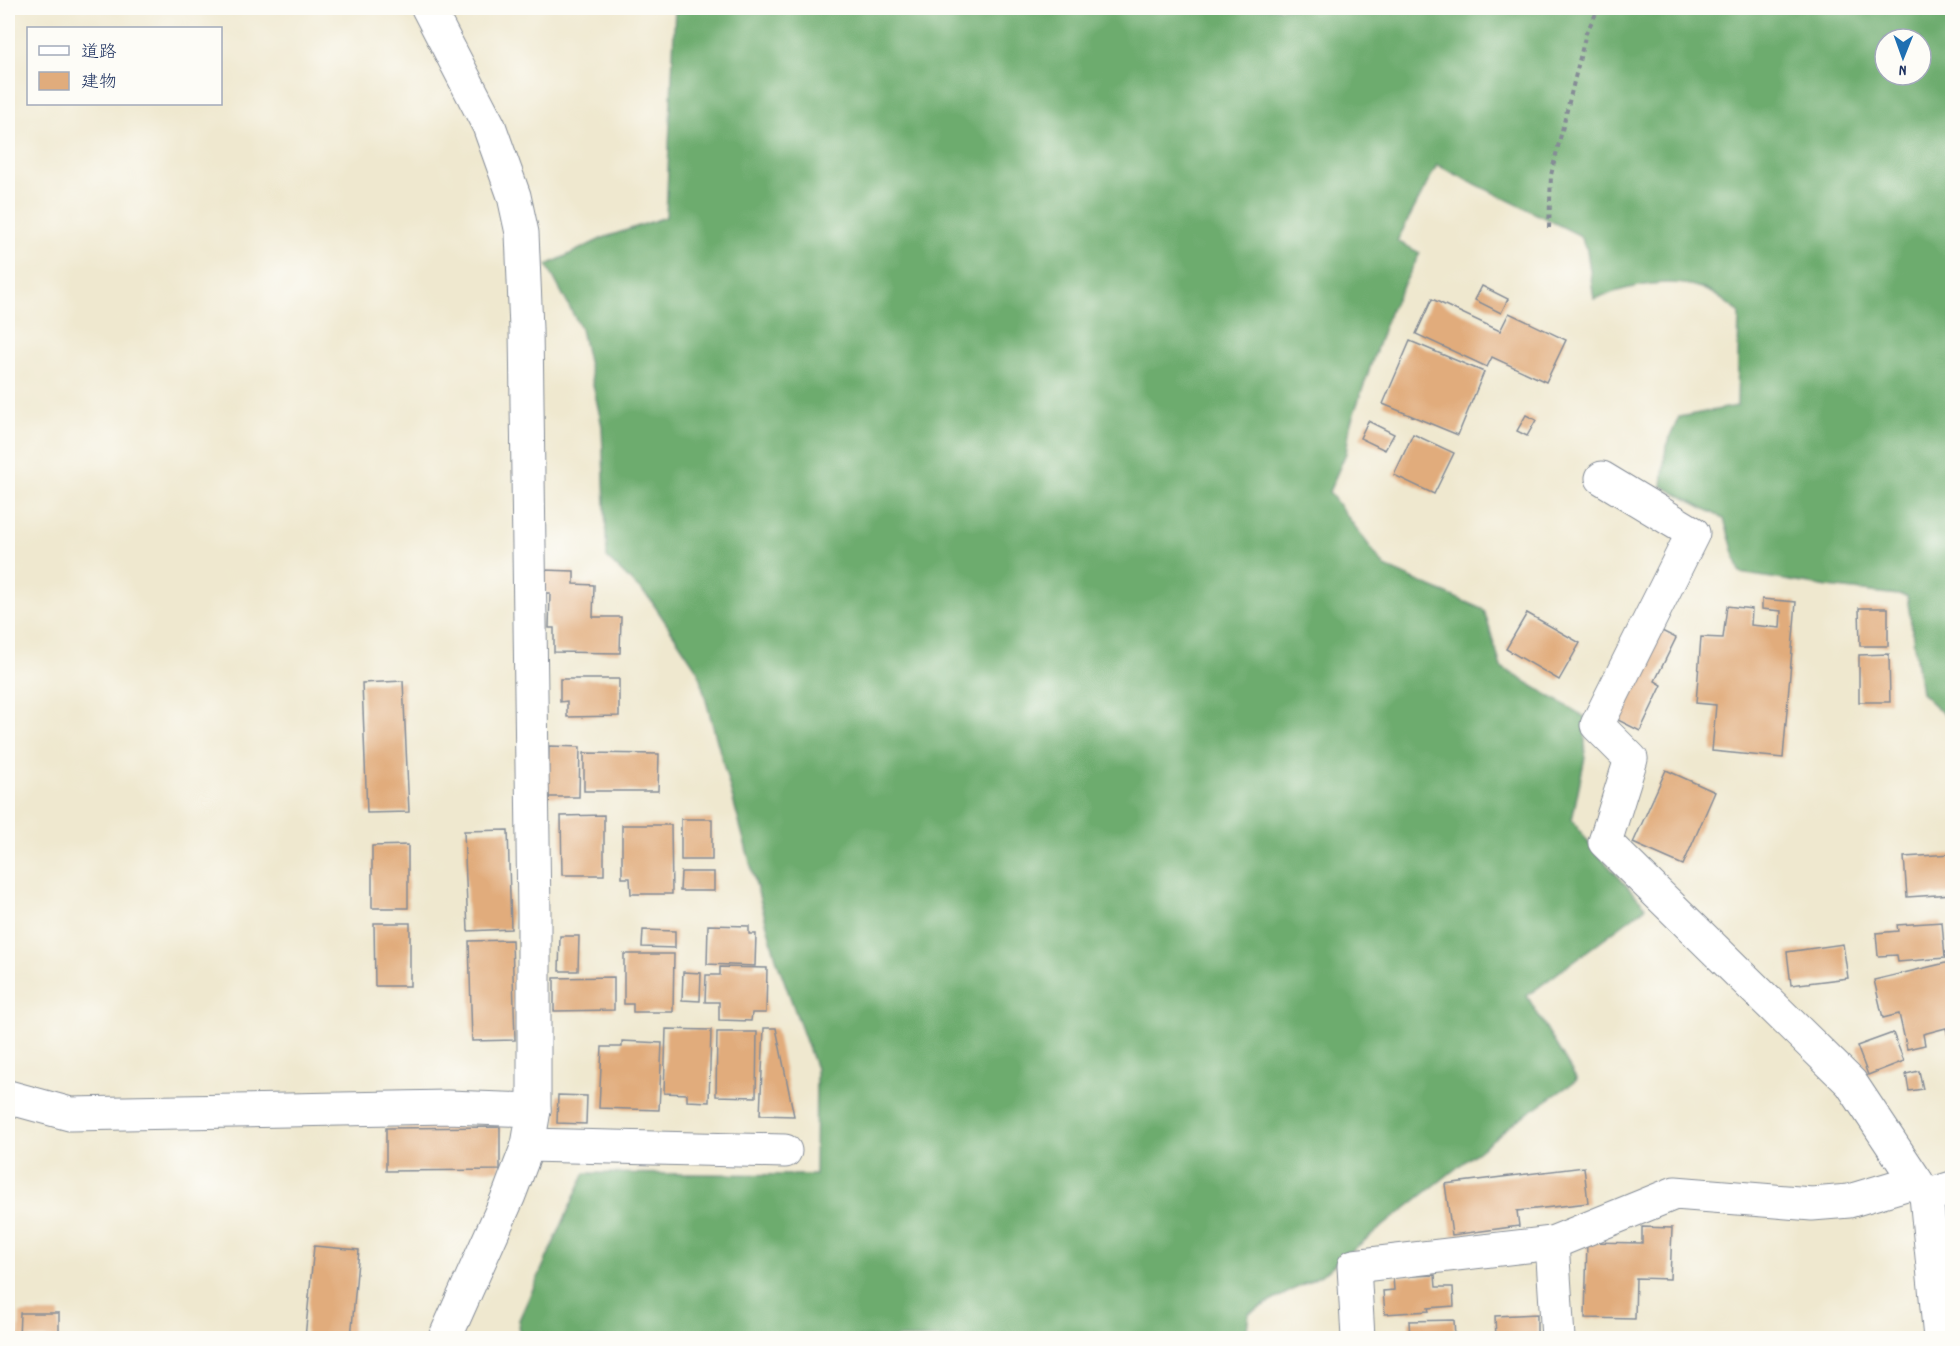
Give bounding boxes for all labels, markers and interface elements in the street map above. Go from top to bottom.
legend [27,27,222,105]
north arrow [1873,27,1933,87]
text: 道路 [81,41,117,66]
text: N [1899,58,1907,81]
text: 建物 [81,71,117,96]

